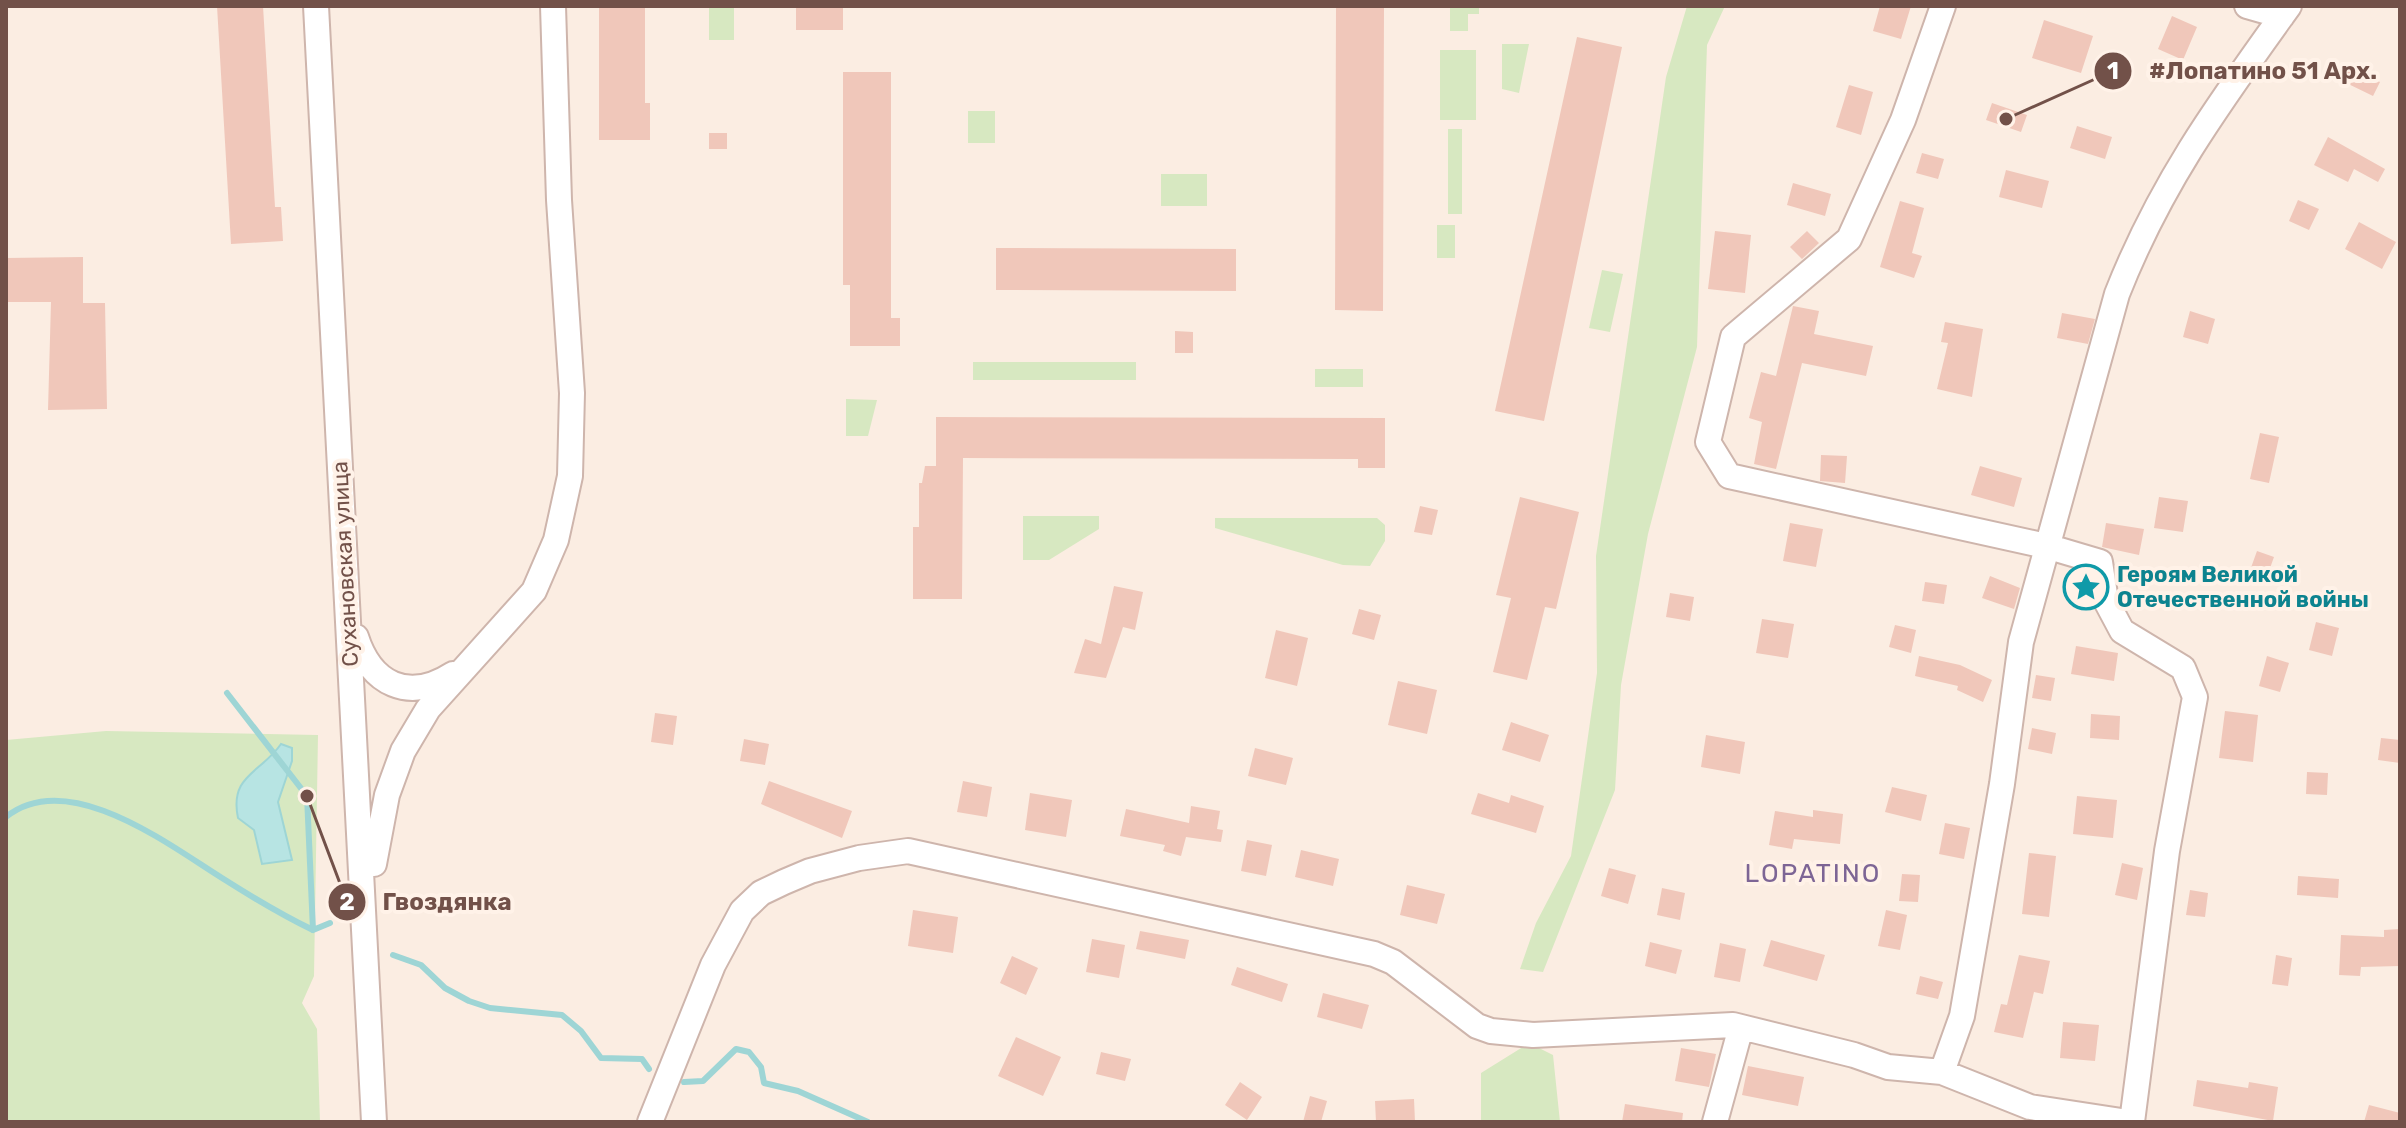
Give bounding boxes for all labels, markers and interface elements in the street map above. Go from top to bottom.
callout: #Лопатино 51 Арх. [2093,47,2393,95]
text: 1 [2107,57,2119,85]
text: #Лопатино 51 Арх. [2149,57,2377,85]
street label: Сухановская улица [326,461,364,667]
place label: Героям Великой Отечественной войны [2117,561,2369,613]
place icon: Героям Великой Отечественной войны [2062,563,2110,611]
district label: LOPATINO [1745,858,1881,889]
callout: Гвоздянка [327,878,528,926]
text: 2 [339,888,355,916]
text: Гвоздянка [382,888,512,916]

